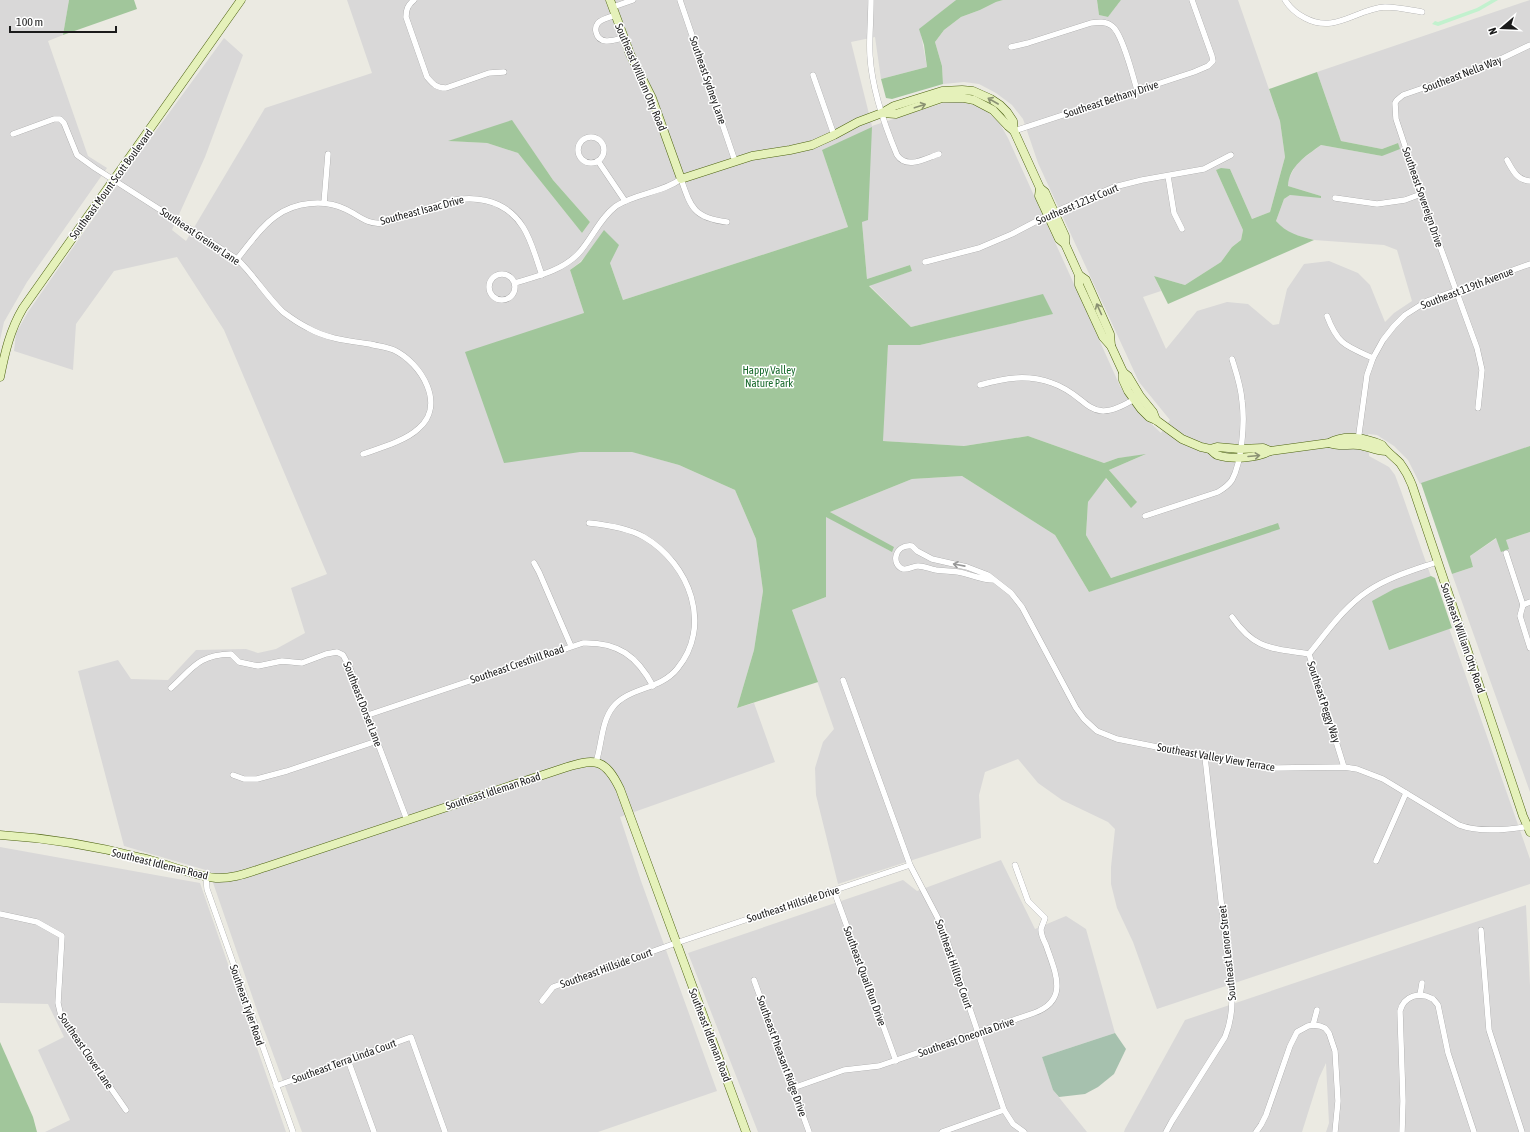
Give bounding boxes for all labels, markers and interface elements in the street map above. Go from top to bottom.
scale bar [10,8,116,34]
north arrow [1482,8,1522,48]
text: 100 m [16,15,43,29]
street label: Southeast William Otty Road [613,22,669,132]
text: N [1486,26,1499,36]
street label: Southeast Sydney Lane [687,34,729,126]
street label: Southeast Nella Way [1421,53,1504,95]
street label: Southeast Bethany Drive [1062,78,1160,120]
one-way arrow [987,96,999,104]
one-way arrow [913,102,926,109]
street label: Southeast Mount Scott Boulevard [67,127,155,241]
street label: Southeast Sovereign Drive [1400,145,1446,249]
street label: Southeast 121st Court [1034,181,1120,227]
street label: Southeast Isaac Drive [379,193,465,227]
street label: Southeast Greiner Lane [158,205,242,267]
street label: Southeast 119th Avenue [1419,265,1515,311]
one-way arrow [1094,303,1102,315]
park label: Happy Valley Nature Park [742,364,796,389]
one-way arrow [1247,452,1260,460]
one-way arrow [953,561,966,569]
street label: Southeast William Otty Road [1439,581,1487,695]
street label: Southeast Cresthill Road [468,642,566,686]
street label: Southeast Dorset Lane [341,660,385,748]
street label: Southeast Peggy Way [1305,660,1343,745]
street label: Southeast Valley View Terrace [1156,741,1276,773]
street label: Southeast Idleman Road [444,770,542,812]
street label: Southeast Idleman Road [111,846,209,882]
street label: Southeast Hillside Drive [745,883,841,925]
street label: Southeast Lenore Street [1216,905,1238,1001]
street label: Southeast Hilltop Court [933,918,975,1010]
street label: Southeast Quail Run Drive [841,925,889,1027]
street label: Southeast Hillside Court [558,946,654,990]
street label: Southeast Tyler Road [228,963,266,1047]
street label: Southeast Idleman Road [687,987,733,1083]
street label: Southeast Pheasant Ridge Drive [755,994,809,1118]
street label: Southeast Clover Lane [56,1011,116,1091]
street label: Southeast Oneonta Drive [916,1015,1016,1059]
street label: Southeast Terra Linda Court [290,1037,398,1085]

